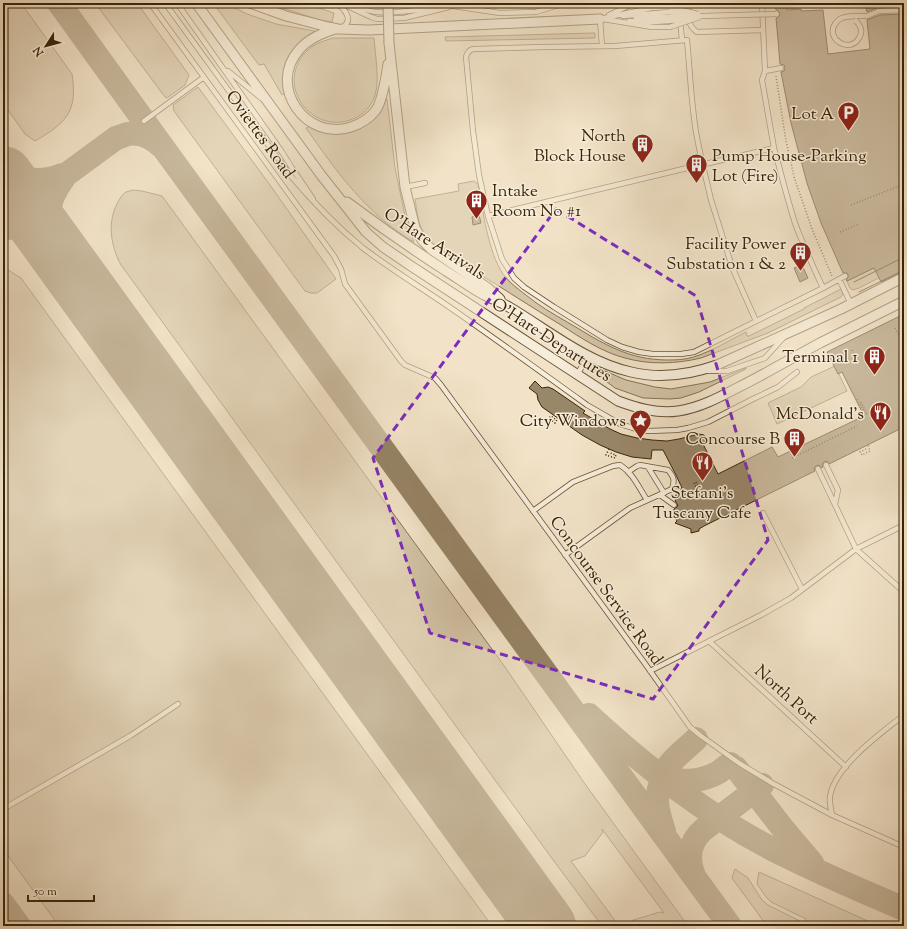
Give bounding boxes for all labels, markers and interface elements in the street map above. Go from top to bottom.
north arrow [26,26,66,66]
text: N [30,43,48,60]
street label: Oviettes Road [219,86,300,185]
parking icon: Lot A [836,100,862,133]
place label: Lot A [791,103,834,127]
place label: North Block House [534,125,626,169]
building icon: North Block House [629,132,655,165]
place label: Pump House-Parking Lot (Fire) [712,145,867,189]
building icon: Pump House-Parking Lot (Fire) [684,152,710,185]
place label: Intake Room No #1 [492,180,581,224]
building icon: Intake Room No #1 [463,187,489,220]
street label: O'Hare Arrivals [378,203,490,287]
place label: Facility Power Substation 1 & 2 [666,233,787,277]
building icon: Facility Power Substation 1 & 2 [788,240,814,273]
street label: O'Hare Departures [486,293,616,389]
building icon: Terminal 1 [861,343,887,376]
place label: Terminal 1 [782,346,858,370]
restaurant icon: McDonald's [867,400,893,433]
place label: McDonald's [776,403,864,427]
place icon: City Windows [628,407,654,440]
place label: City Windows [520,410,626,434]
building icon: Concourse B [782,425,808,458]
place label: Concourse B [686,428,780,452]
restaurant icon: Stefani's Tuscany Cafe [689,449,715,482]
place label: Stefani's Tuscany Cafe [653,482,751,526]
street label: Concourse Service Road [543,512,668,671]
street label: North Port [748,660,823,731]
scale bar [28,877,94,903]
text: 50 m [33,883,57,901]

